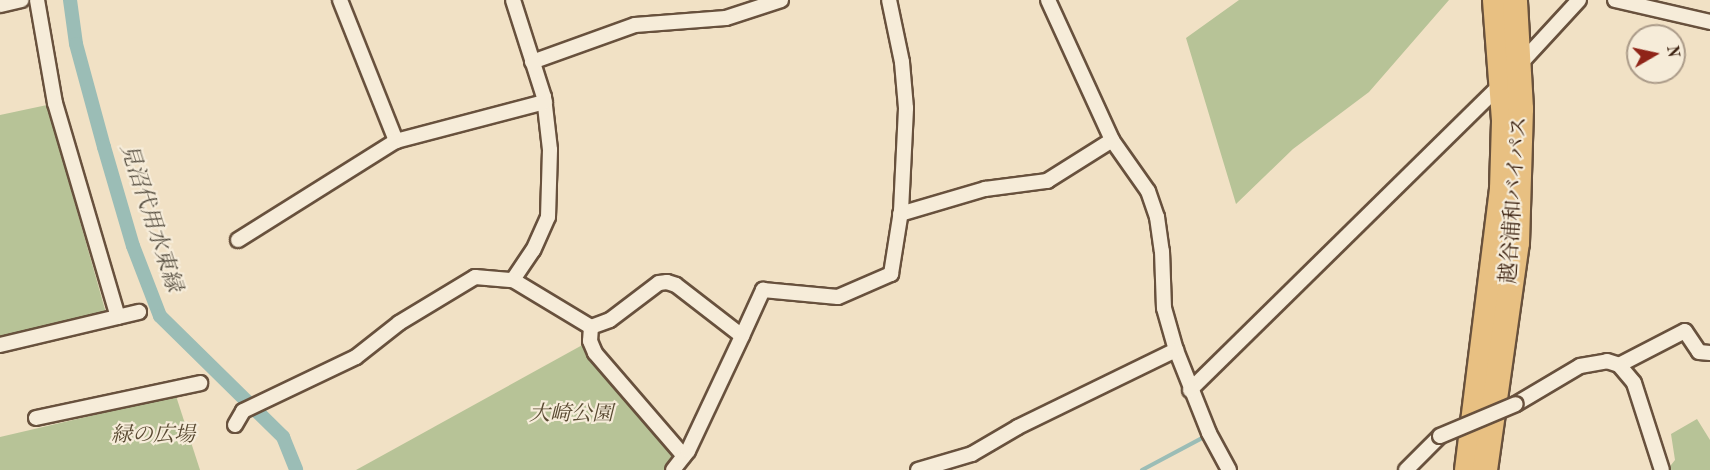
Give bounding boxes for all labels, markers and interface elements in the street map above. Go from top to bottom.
north arrow [1626,24,1686,84]
text: N [1663,44,1681,59]
street label: 越谷浦和バイパス [1497,115,1533,285]
water label: 見沼代用水東縁 [114,141,186,295]
park label: 大崎公園 [529,402,613,428]
park label: 緑の広場 [111,423,195,449]

